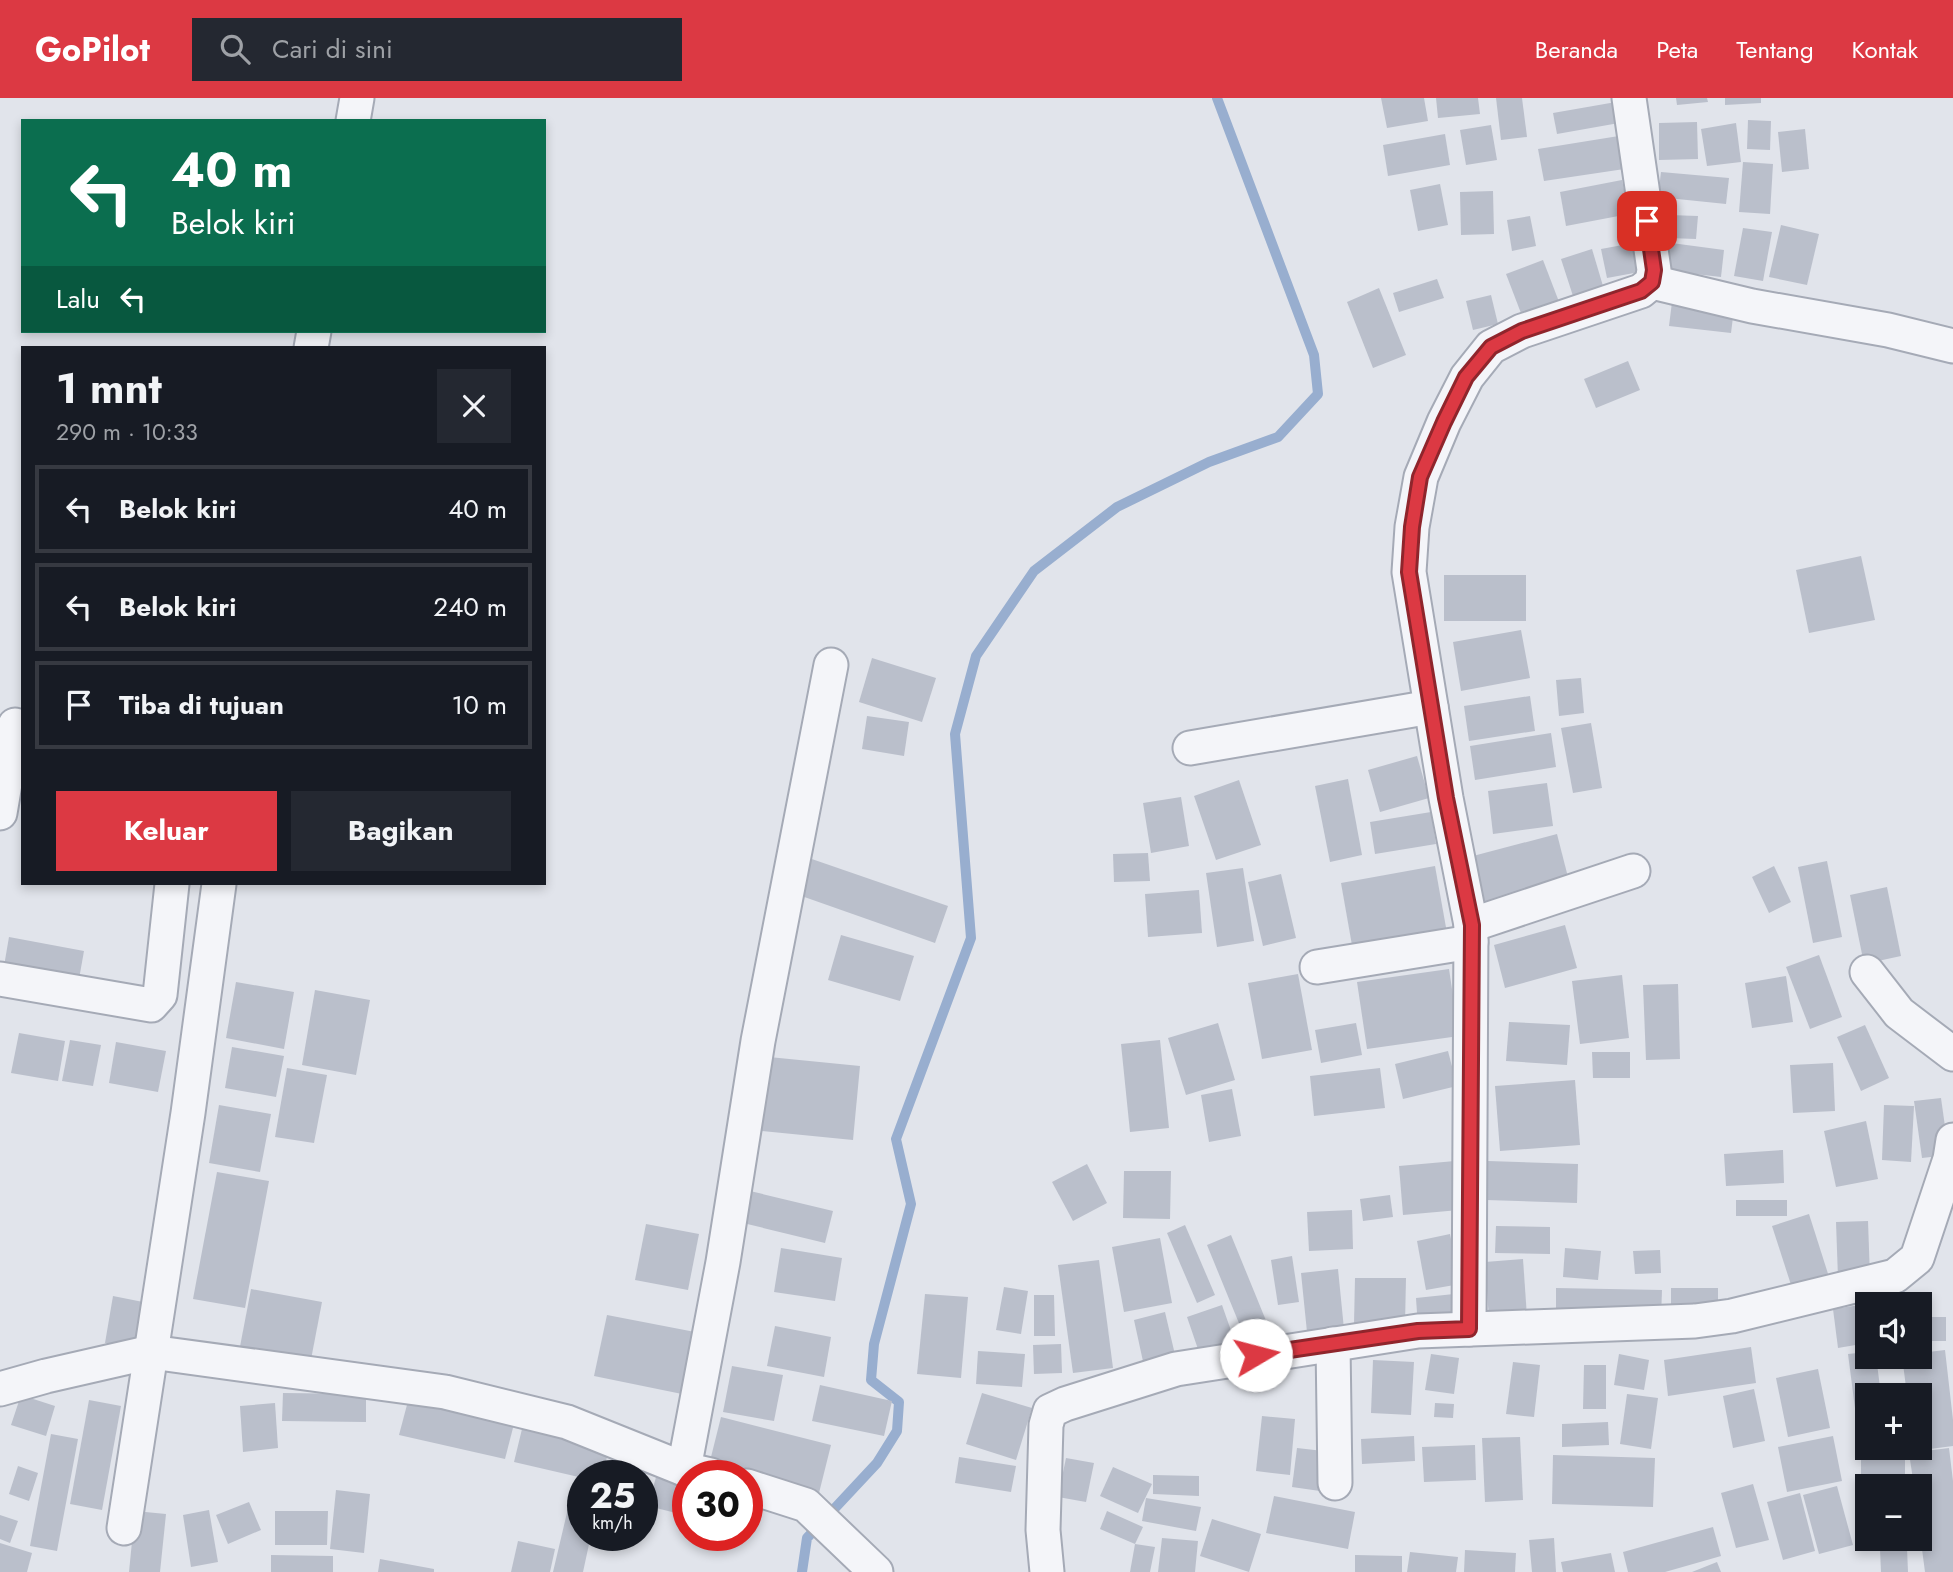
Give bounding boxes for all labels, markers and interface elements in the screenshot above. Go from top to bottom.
search box [192,18,682,81]
text: GoPilot [35,26,150,73]
icon: search [216,30,254,68]
text: Cari di sini [272,30,393,68]
text: Beranda [1535,32,1618,67]
text: Peta [1656,32,1698,67]
text: Tentang [1736,32,1814,67]
text: Kontak [1852,32,1918,67]
text: 40 m [171,135,293,205]
icon: left [56,147,147,238]
pin [1617,191,1677,251]
text: Belok kiri [171,200,296,246]
icon: arrive [1628,202,1666,240]
text: Lalu [56,280,100,318]
icon: left [114,280,152,318]
text: 1 mnt [56,358,162,419]
button: close [437,369,511,443]
text: 290 m · 10:33 [56,415,198,449]
icon: left [60,490,98,528]
text: Belok kiri [119,490,236,528]
text: 40 m [448,490,507,528]
icon: left [60,588,98,626]
text: Belok kiri [119,588,236,626]
text: 240 m [433,588,507,626]
icon: arrive [60,686,98,724]
text: Tiba di tujuan [119,686,284,724]
text: 10 m [452,686,507,724]
button: Keluar [56,791,277,871]
button: Bagikan [291,791,511,871]
map controls [1855,1292,1932,1551]
button: sound [1855,1292,1932,1369]
position arrow [1219,1318,1293,1392]
button: + [1855,1383,1932,1460]
speed limit sign: 30 [672,1460,763,1551]
text: 25 [590,1471,635,1521]
button: − [1855,1474,1932,1551]
text: km/h [592,1510,633,1536]

